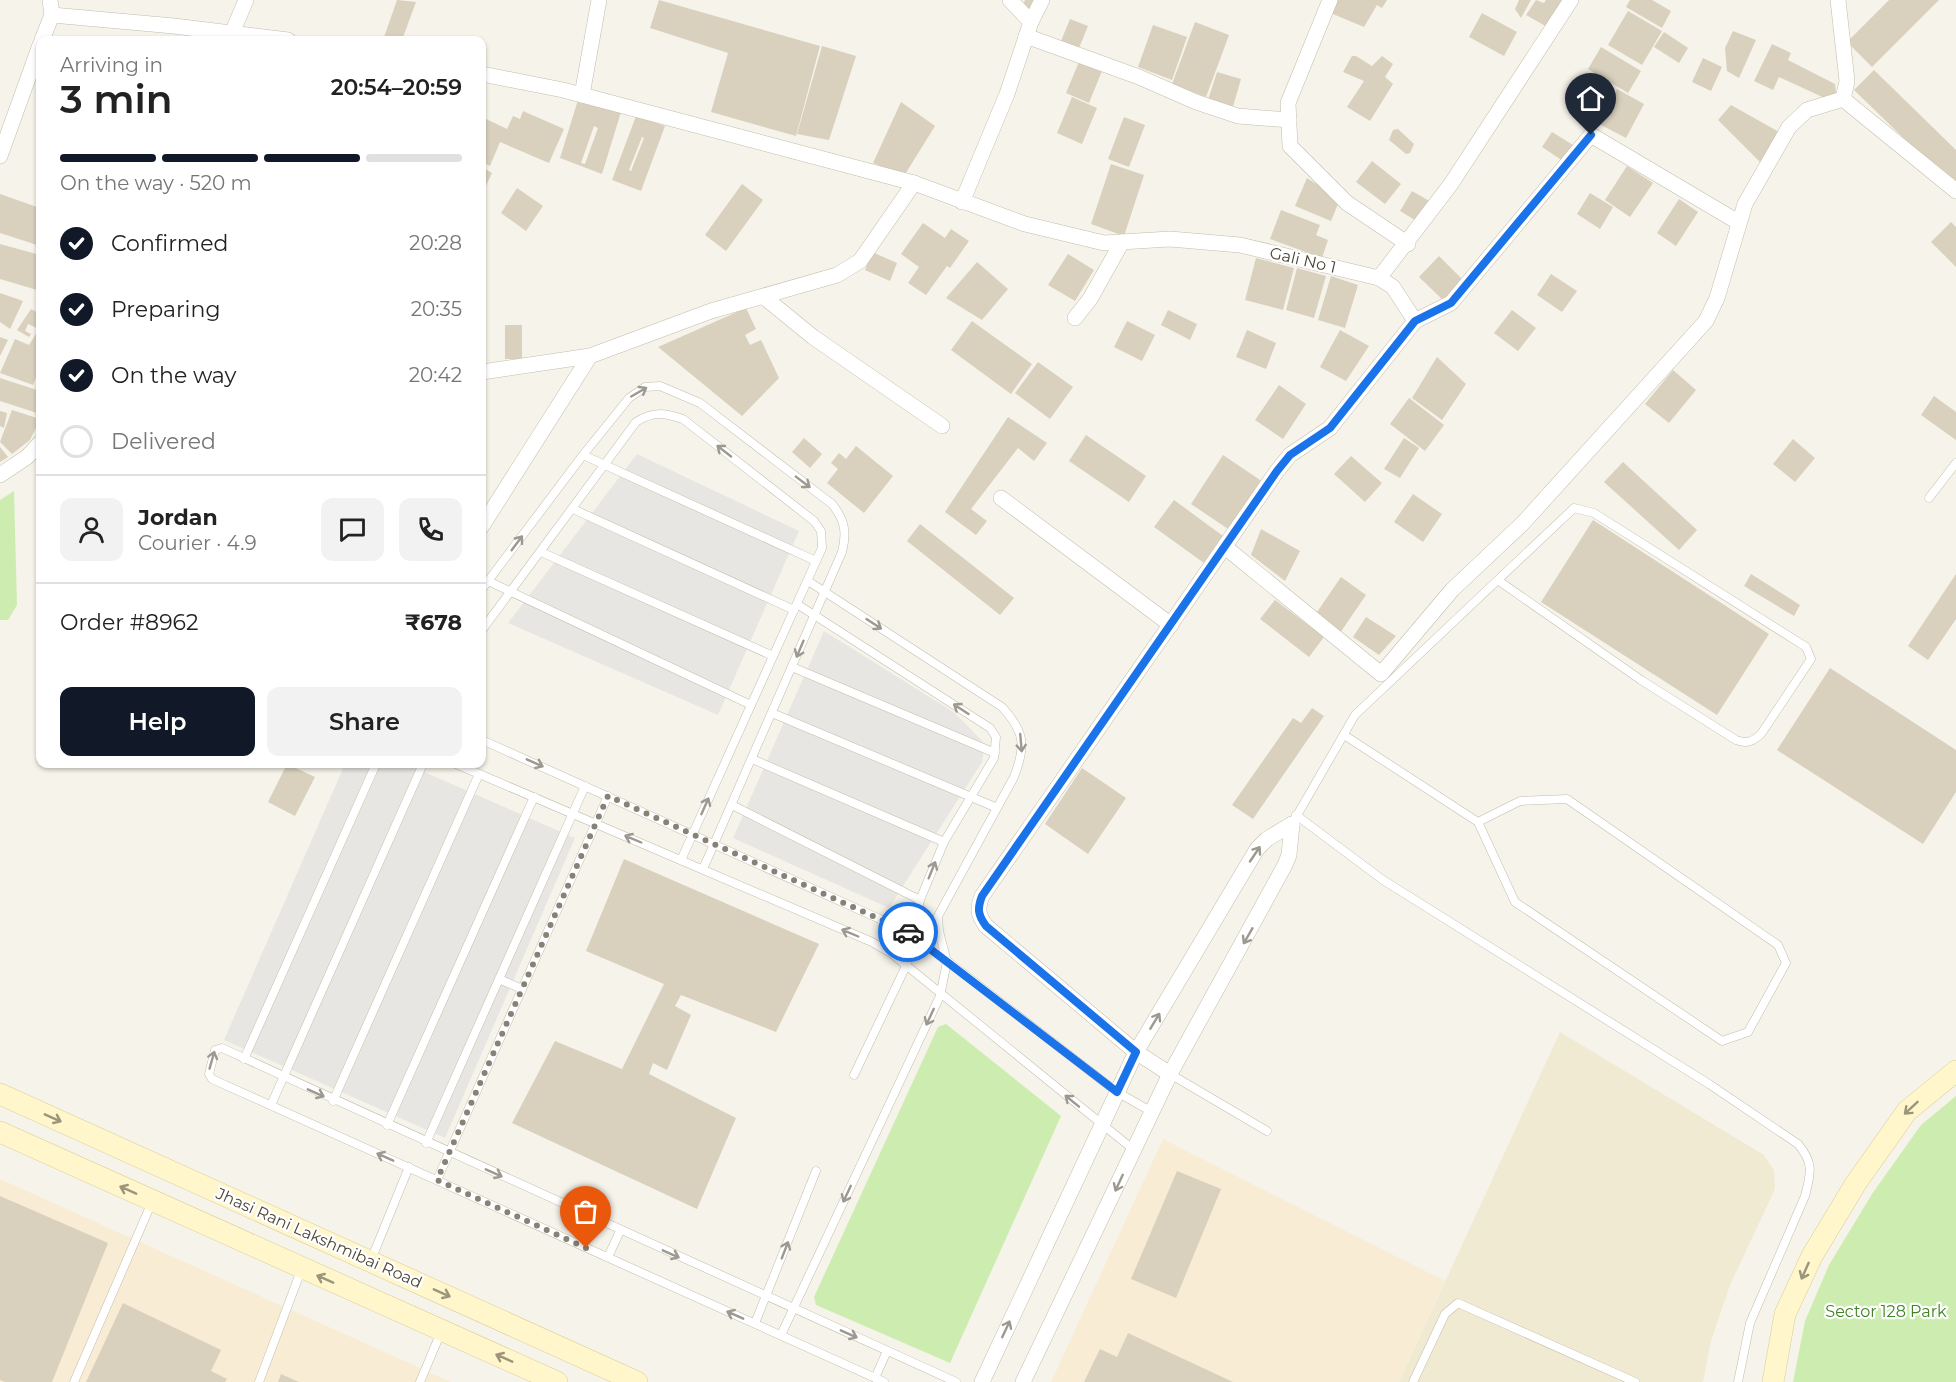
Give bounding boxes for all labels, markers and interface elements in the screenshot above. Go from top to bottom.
text: Arriving in [60,53,163,77]
pin [1565,73,1616,135]
text: 20:54–20:59 [331,74,462,101]
text: 3 min [60,75,173,123]
icon: home [1574,82,1607,115]
text: On the way · 520 m [60,171,252,195]
icon: check [60,227,93,260]
text: Confirmed [111,230,228,257]
text: 20:28 [409,231,462,255]
street label: Gali No 1 [1268,243,1338,277]
icon: check [60,293,93,326]
text: Preparing [111,296,220,323]
text: 20:35 [411,297,462,321]
icon: check [60,359,93,392]
text: On the way [111,362,236,389]
text: 20:42 [409,363,462,387]
one-way arrow [630,386,647,398]
text: Delivered [111,428,216,455]
one-way arrow [717,445,733,458]
one-way arrow [794,475,810,488]
button: person [60,498,123,561]
button: chat [321,498,384,561]
button: phone [399,498,462,561]
text: Jordan [138,504,218,531]
text: Courier · 4.9 [138,531,257,555]
one-way arrow [510,535,523,551]
text: Order #8962 [60,609,198,636]
text: ₹678 [405,609,462,636]
one-way arrow [865,619,882,631]
one-way arrow [794,639,805,657]
button: Help [60,687,255,756]
button: Share [267,687,462,756]
one-way arrow [952,702,969,715]
one-way arrow [1016,733,1027,753]
one-way arrow [526,759,544,770]
one-way arrow [700,798,711,816]
one-way arrow [624,833,642,844]
one-way arrow [1249,846,1261,863]
one-way arrow [927,861,938,879]
courier [878,902,938,962]
icon: car [892,916,925,949]
one-way arrow [1242,926,1253,944]
one-way arrow [842,927,860,938]
one-way arrow [924,1008,936,1026]
one-way arrow [1149,1013,1161,1030]
one-way arrow [207,1051,219,1070]
one-way arrow [307,1089,325,1100]
one-way arrow [1064,1094,1080,1107]
one-way arrow [1904,1101,1919,1116]
one-way arrow [44,1113,62,1125]
one-way arrow [377,1150,395,1162]
one-way arrow [484,1168,502,1180]
one-way arrow [1112,1173,1124,1191]
street label: Jhasi Rani Lakshmibai Road [212,1183,425,1292]
one-way arrow [120,1184,138,1195]
one-way arrow [840,1184,852,1202]
pin [560,1186,611,1248]
icon: bag [569,1195,602,1228]
one-way arrow [780,1241,791,1260]
one-way arrow [662,1248,680,1260]
one-way arrow [1799,1261,1810,1279]
one-way arrow [317,1272,335,1284]
one-way arrow [432,1288,450,1300]
park label: Sector 128 Park [1825,1302,1947,1321]
one-way arrow [727,1308,745,1320]
one-way arrow [1001,1321,1013,1339]
one-way arrow [840,1329,858,1340]
one-way arrow [495,1352,513,1363]

